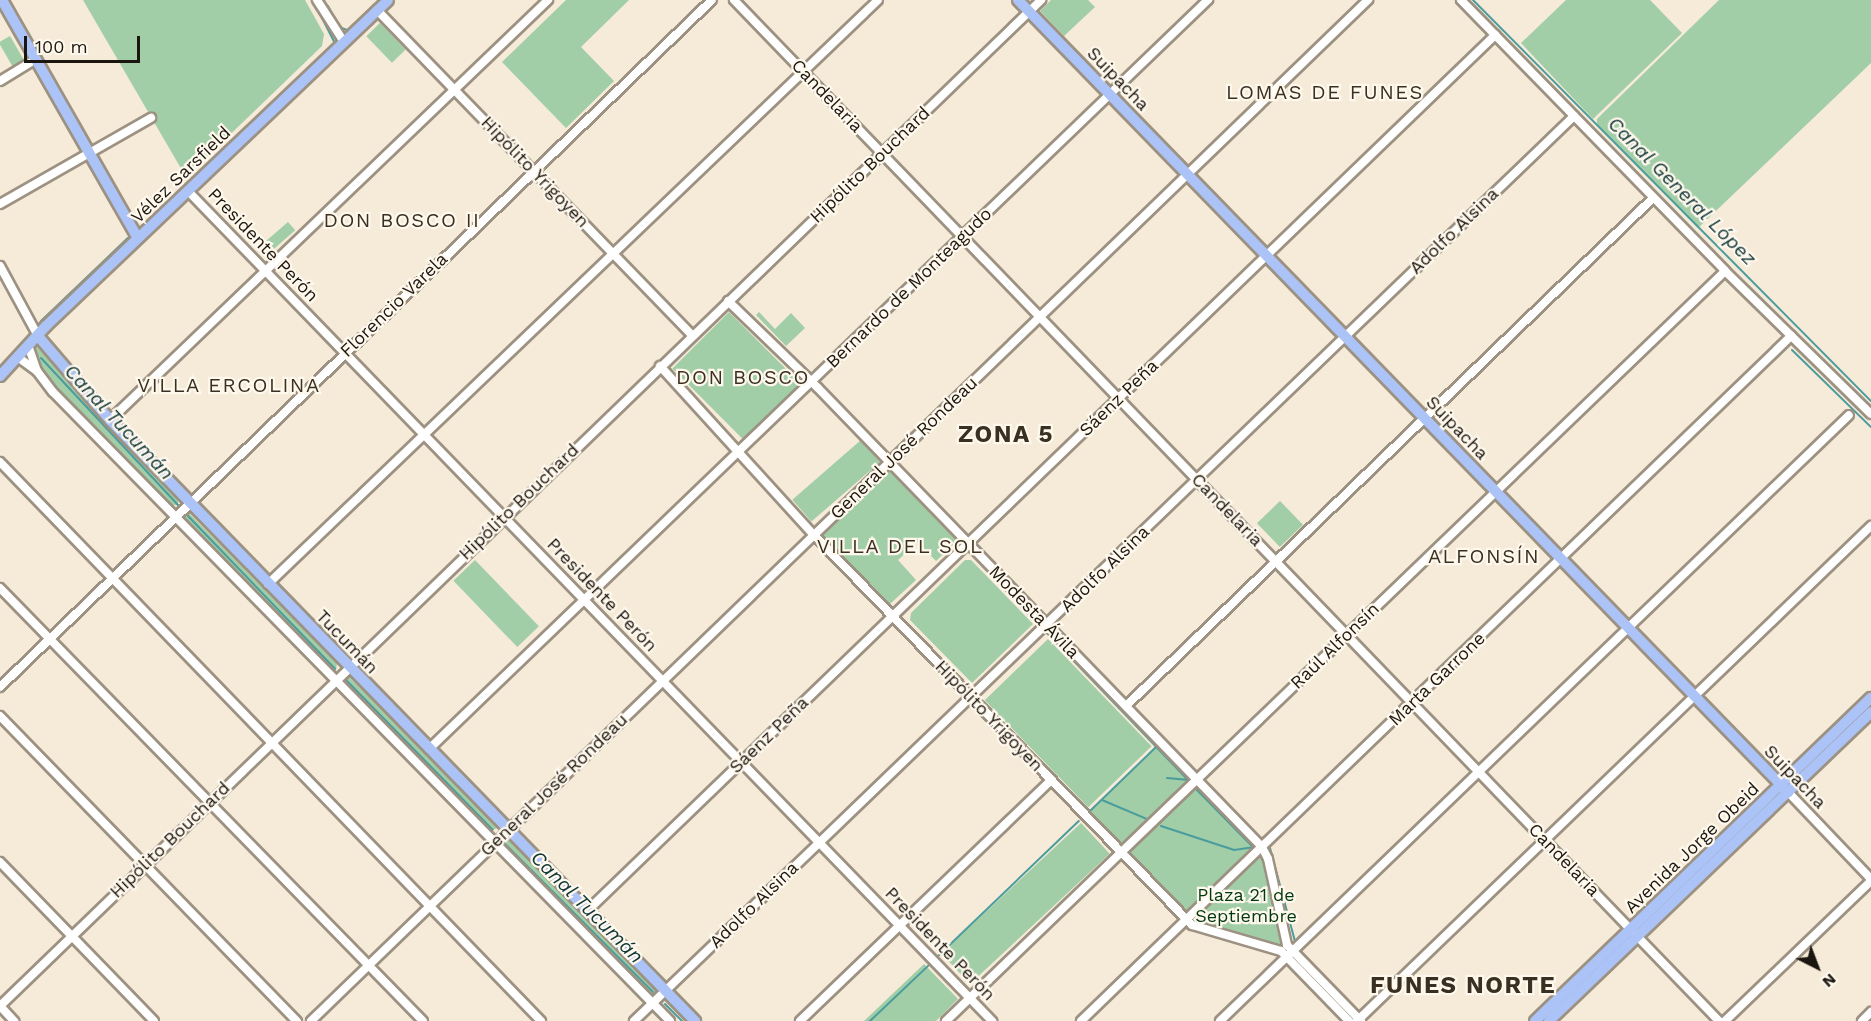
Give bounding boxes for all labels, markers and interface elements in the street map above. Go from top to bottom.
scale bar [27,24,142,62]
text: 100 m [35,36,88,57]
street label: Suipacha [1082,43,1154,115]
street label: Candelaria [787,55,867,137]
district label: LOMAS DE FUNES [1226,80,1424,104]
street label: Hipólito Bouchard [806,102,934,228]
water label: Canal General López [1602,111,1762,271]
street label: Hipólito Yrigoyen [476,112,594,232]
street label: Vélez Sarsfield [127,122,235,228]
street label: Adolfo Alsina [1405,183,1503,279]
street label: Presidente Perón [203,184,323,306]
street label: Bernardo de Monteagudo [822,203,996,373]
district label: DON BOSCO II [323,208,481,232]
street label: Florencio Varela [336,248,452,362]
street label: Sáenz Peña [1075,355,1163,441]
water label: Canal Tucumán [59,359,179,485]
district label: DON BOSCO [676,365,810,389]
street label: General José Rondeau [826,372,982,524]
district label: VILLA ERCOLINA [137,373,321,397]
street label: Suipacha [1421,392,1493,464]
district label: ZONA 5 [958,421,1054,449]
street label: Hipólito Bouchard [455,439,583,565]
street label: Candelaria [1187,469,1267,551]
street label: Adolfo Alsina [1056,521,1154,617]
street label: Presidente Perón [542,534,662,656]
district label: VILLA DEL SOL [816,534,984,558]
district label: ALFONSÍN [1428,544,1540,568]
street label: Modesta Ávila [984,561,1084,663]
street label: Raúl Alfonsín [1286,598,1384,694]
street label: Tucumán [311,606,383,678]
street label: Marta Garrone [1384,627,1490,731]
street label: Hipólito Yrigoyen [930,656,1048,776]
street label: Sáenz Peña [725,692,813,778]
street label: General José Rondeau [476,709,632,861]
street label: Suipacha [1759,741,1831,813]
street label: Hipólito Bouchard [106,777,234,903]
street label: Avenida Jorge Obeid [1620,778,1764,918]
street label: Candelaria [1524,819,1604,901]
water label: Canal Tucumán [525,845,649,969]
street label: Adolfo Alsina [705,857,803,953]
street label: Presidente Perón [880,883,1000,1005]
park label: Plaza 21 de Septiembre [1195,885,1297,928]
north arrow [1787,937,1847,997]
text: N [1819,970,1840,992]
district label: FUNES NORTE [1370,972,1556,1000]

